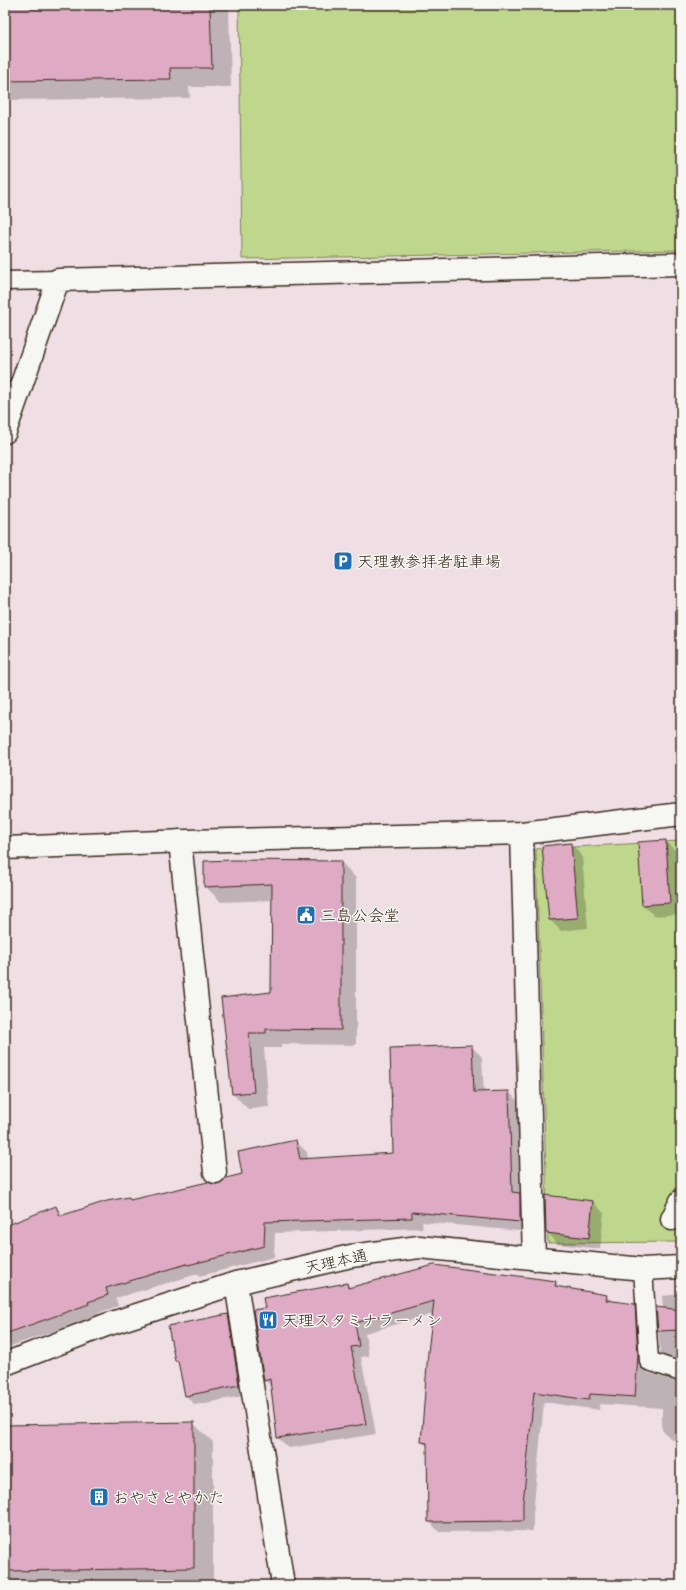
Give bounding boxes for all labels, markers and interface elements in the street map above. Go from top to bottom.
parking icon: 天理教参拝者駐車場 [332,550,354,572]
place label: 天理教参拝者駐車場 [357,551,501,575]
public building icon: 三島公会堂 [295,904,317,926]
place label: 三島公会堂 [320,905,400,929]
street label: 天理本通 [303,1245,370,1281]
restaurant icon: 天理スタミナラーメン [257,1309,279,1331]
place label: 天理スタミナラーメン [282,1310,442,1334]
building icon: おやさとやかた [88,1486,110,1508]
place label: おやさとやかた [113,1487,225,1511]

